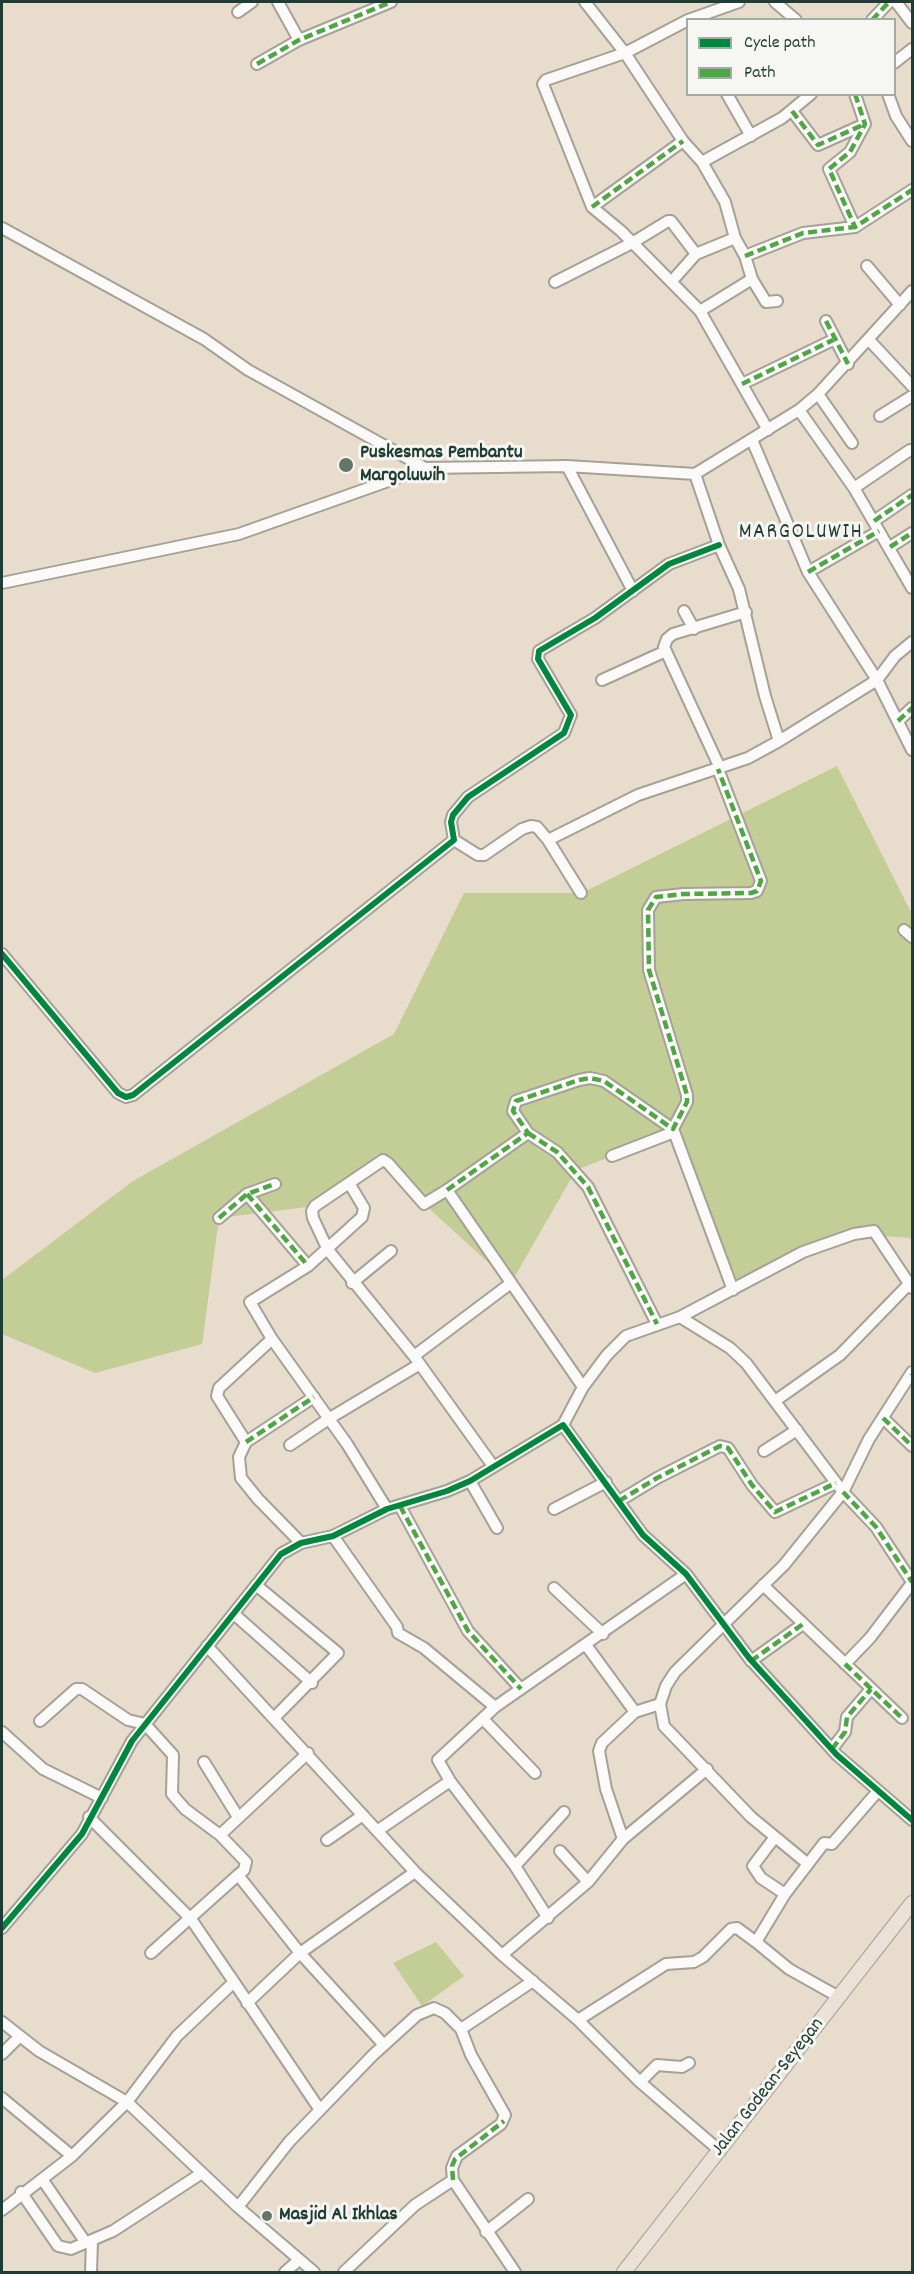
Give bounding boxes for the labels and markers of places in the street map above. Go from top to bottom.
place label: Puskesmas Pembantu Margoluwih [360,442,523,489]
marker: Puskesmas Pembantu Margoluwih [337,456,355,474]
place label: Masjid Al Ikhlas [279,2204,398,2228]
marker: Masjid Al Ikhlas [260,2209,274,2223]

